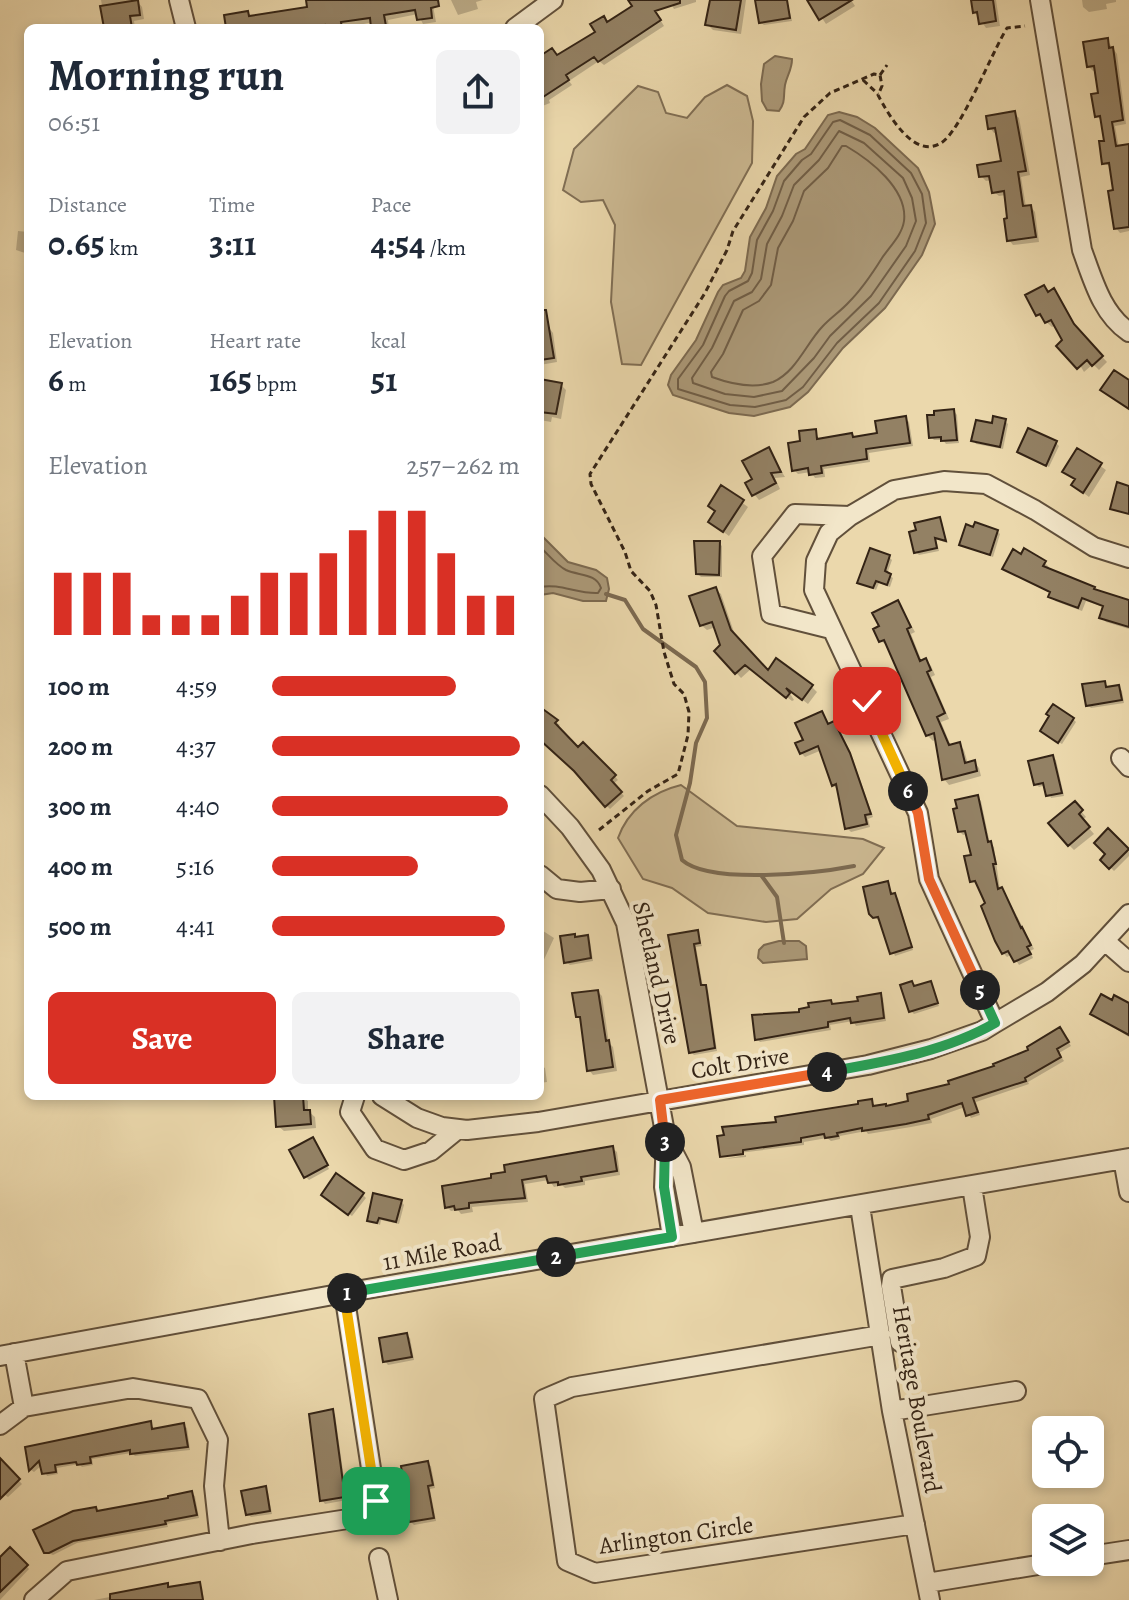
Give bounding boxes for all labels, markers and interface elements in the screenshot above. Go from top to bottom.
text: Morning run [48,45,284,105]
button: share [436,50,520,134]
text: 06:51 [48,105,100,140]
text: Distance [48,190,127,220]
text: Time [209,190,255,220]
text: Pace [371,190,411,220]
text: 0.65 [48,220,105,267]
text: 3:11 [209,220,256,267]
text: 4:54 [371,220,425,267]
text: km [105,233,138,263]
text: /km [425,233,466,263]
text: Elevation [48,326,132,356]
text: Heart rate [209,326,301,356]
text: kcal [371,326,406,356]
text: 6 [48,356,64,403]
text: 165 [209,356,252,403]
text: 51 [371,356,397,403]
text: m [64,369,87,399]
text: bpm [252,369,297,399]
text: Elevation [48,448,148,483]
text: 257–262 m [406,448,520,483]
pin [833,667,901,735]
text: 100 m [48,669,110,704]
text: 4:59 [176,669,217,704]
icon: check [845,679,889,723]
text: 200 m [48,729,113,764]
text: 4:37 [176,729,216,764]
pin: 6 [888,771,928,811]
text: 6 [903,776,913,806]
text: 300 m [48,789,112,824]
text: 4:40 [176,789,220,824]
text: 400 m [48,849,113,884]
text: 5:16 [176,849,214,884]
street label: Shetland Drive [625,898,689,1048]
text: 500 m [48,909,112,944]
text: 4:41 [176,909,215,944]
pin: 5 [960,970,1000,1010]
text: 5 [975,975,985,1005]
button: Save [48,992,276,1084]
button: Share [292,992,520,1084]
street label: Colt Drive [689,1039,791,1087]
pin: 4 [807,1052,847,1092]
text: 4 [822,1057,832,1087]
pin: 3 [645,1122,685,1162]
text: 3 [660,1127,670,1157]
street label: 11 Mile Road [380,1226,504,1278]
pin: 2 [536,1237,576,1277]
text: 2 [551,1242,561,1272]
pin: 1 [327,1273,367,1313]
text: 1 [343,1278,351,1308]
street label: Heritage Boulevard [885,1303,949,1495]
map controls [1032,1416,1104,1576]
button: locate [1032,1416,1104,1488]
pin [342,1467,410,1535]
icon: arrive [354,1479,398,1523]
button: layers [1032,1504,1104,1576]
street label: Arlington Circle [596,1508,755,1562]

